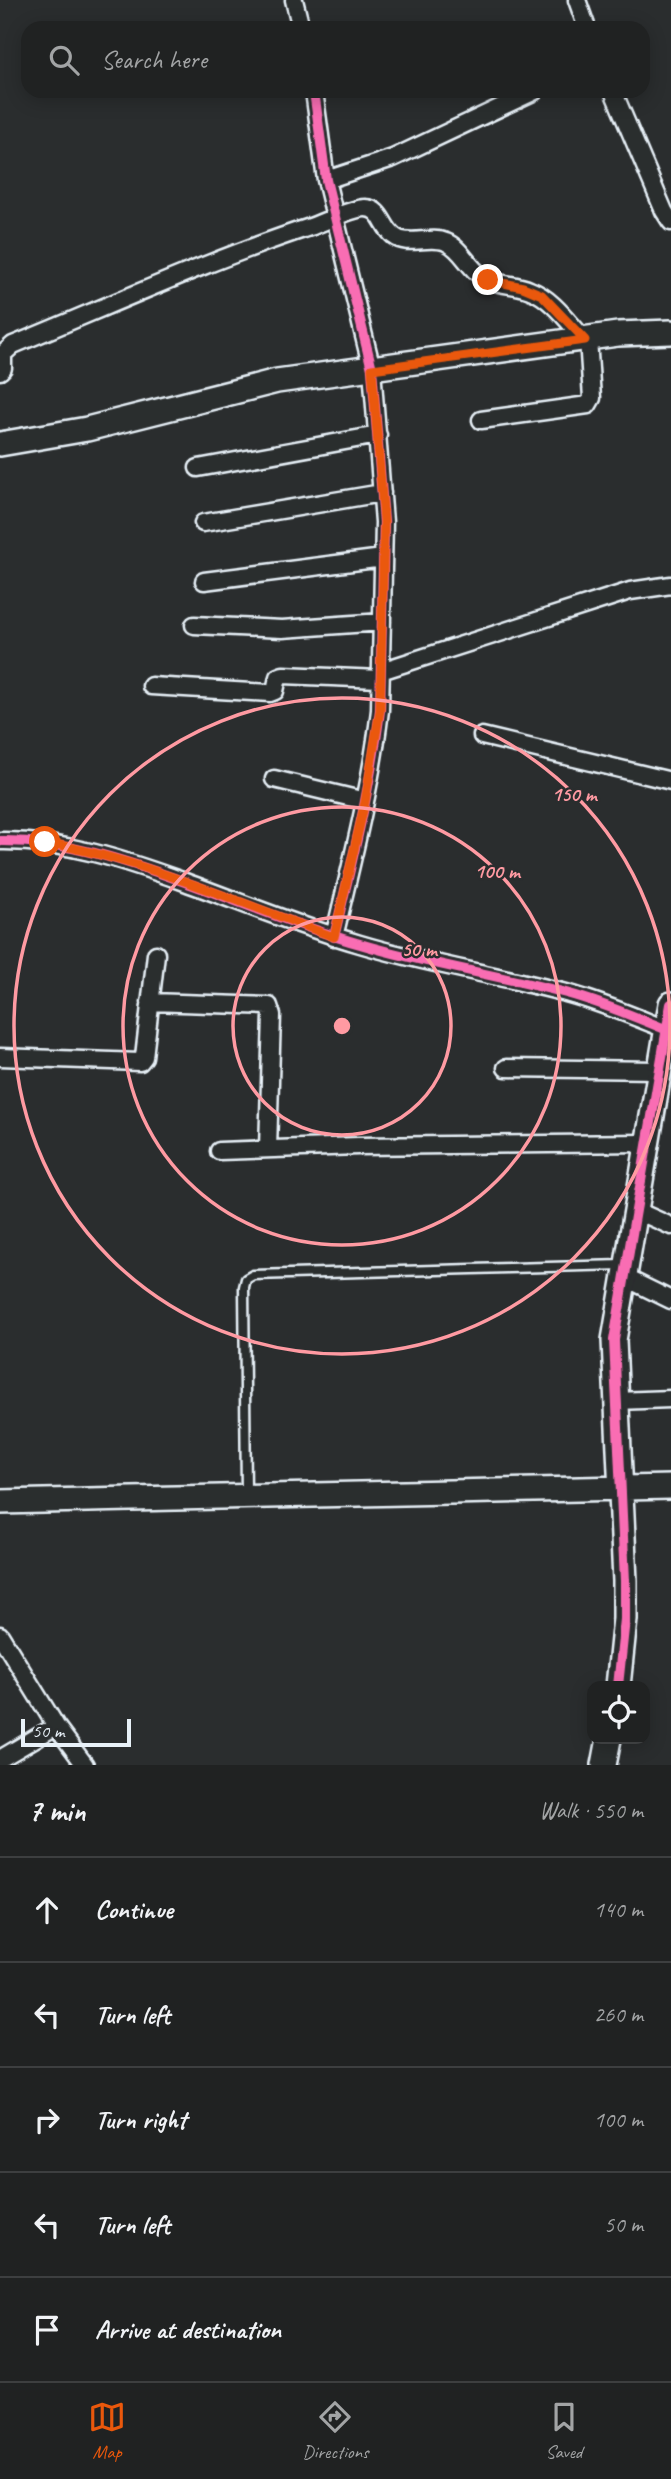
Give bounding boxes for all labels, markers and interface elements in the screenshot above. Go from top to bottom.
search box [21,21,650,98]
icon: search [45,41,83,79]
text: Search here [101,43,207,76]
route end [472,264,503,295]
text: 150 m [551,781,599,807]
route start [29,826,60,857]
text: 100 m [474,858,522,884]
text: 50 m [401,936,439,962]
centre of rings [330,1014,354,1038]
map controls [587,1681,650,1744]
button: locate [587,1681,650,1744]
scale bar [21,1716,131,1748]
text: 50 m [32,1719,64,1743]
text: 7 min [28,1792,85,1830]
text: Walk · 550 m [539,1796,643,1825]
icon: ahead [28,1891,66,1929]
text: Continue [95,1893,173,1926]
text: 140 m [594,1895,643,1924]
icon: left [28,1996,66,2034]
text: Turn left [95,1998,170,2031]
text: 260 m [594,2000,643,2029]
icon: right [28,2101,66,2139]
text: Turn right [95,2103,186,2136]
text: 100 m [594,2105,643,2134]
icon: left [28,2206,66,2244]
text: Turn left [95,2208,170,2241]
text: 50 m [604,2210,643,2239]
icon: arrive [28,2311,66,2349]
text: Arrive at destination [95,2313,281,2346]
tab: Map [88,2398,126,2464]
tab: Directions [302,2398,369,2464]
tab: Saved [545,2398,583,2464]

